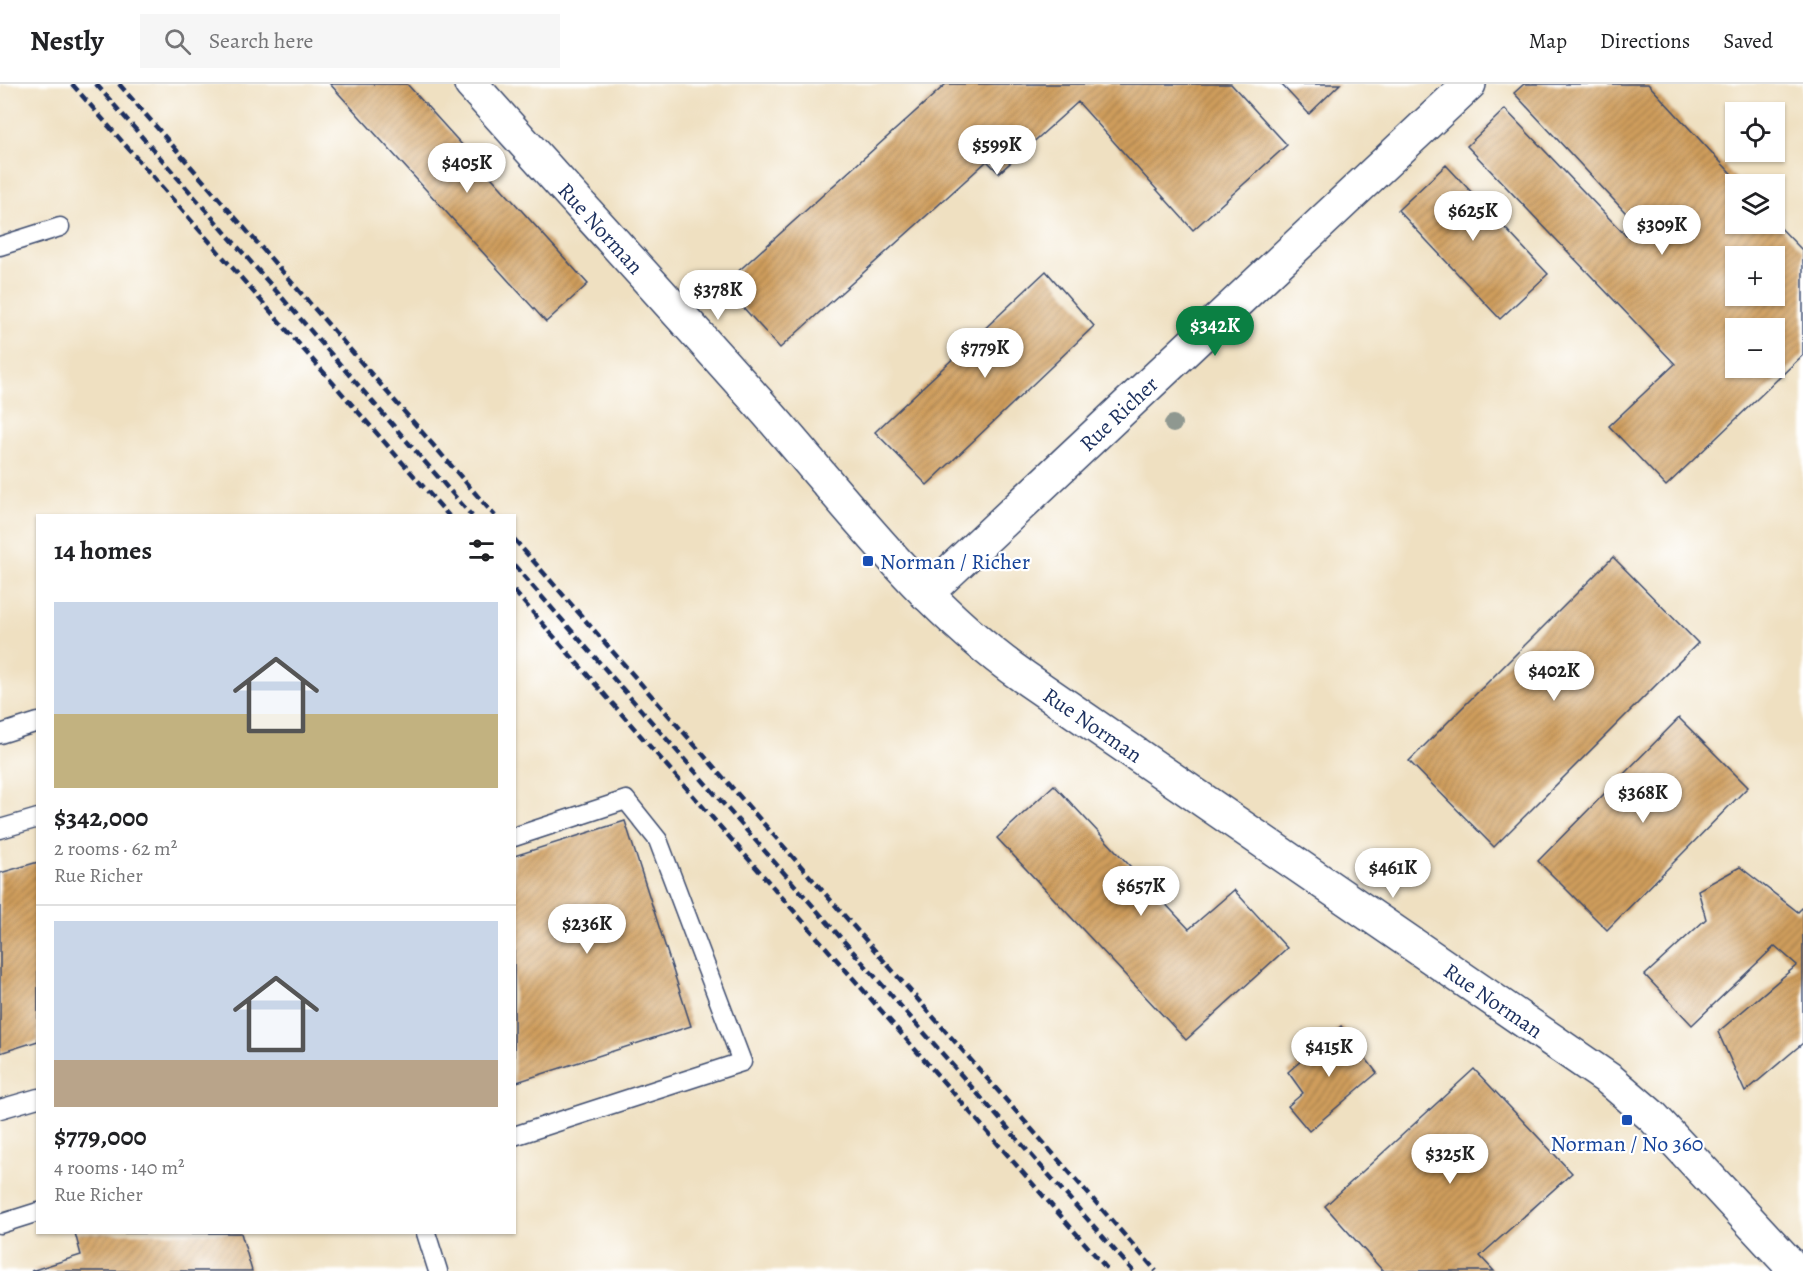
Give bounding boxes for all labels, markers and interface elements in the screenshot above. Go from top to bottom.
search box [140,14,560,68]
text: Nestly [30,22,104,60]
icon: search [161,25,194,58]
text: Search here [209,26,313,56]
text: Map [1529,27,1567,55]
text: Directions [1600,27,1690,55]
text: Saved [1723,27,1773,55]
map controls [1725,102,1785,378]
button: locate [1725,102,1785,162]
pin: $599K [955,125,1039,176]
text: $599K [972,131,1022,158]
pin: $405K [425,143,509,194]
text: $405K [442,149,492,176]
button: layers [1725,174,1785,234]
street label: Rue Norman [551,176,650,281]
pin: $625K [1431,191,1515,242]
text: $625K [1448,197,1498,224]
pin: $309K [1620,205,1704,256]
text: $309K [1637,211,1687,238]
button: + [1725,246,1785,306]
pin: $378K [676,270,760,321]
text: $378K [693,276,743,303]
pin: $342K [1173,306,1257,357]
text: $342K [1190,312,1240,339]
button: − [1725,318,1785,378]
pin: $779K [943,328,1027,379]
text: $779K [961,334,1009,361]
street label: Rue Richer [1073,370,1165,458]
text: 14 homes [54,533,152,568]
icon: filters [465,534,498,567]
place label: Norman / Richer [880,547,1030,577]
marker: Norman / Richer [861,554,875,568]
icon: home [222,641,330,749]
pin: $402K [1512,651,1596,702]
text: $402K [1528,657,1580,684]
street label: Rue Norman [1037,681,1148,770]
pin: $368K [1601,773,1685,824]
text: $368K [1618,779,1668,806]
text: $342,000 [54,800,148,835]
text: 2 rooms · 62 m² [54,835,177,862]
pin: $461K [1351,848,1435,899]
text: $461K [1369,854,1417,881]
text: Rue Richer [54,862,143,889]
pin: $657K [1099,866,1183,917]
text: $657K [1117,872,1165,899]
pin: $236K [545,904,629,955]
text: $236K [562,910,612,937]
street label: Rue Norman [1437,956,1549,1046]
icon: home [222,960,330,1068]
pin: $415K [1287,1027,1371,1078]
text: $415K [1305,1033,1353,1060]
marker: Norman / No 360 [1620,1113,1634,1127]
text: $779,000 [54,1119,147,1154]
place label: Norman / No 360 [1550,1129,1704,1159]
pin: $325K [1408,1134,1492,1185]
text: $325K [1425,1140,1475,1167]
text: 4 rooms · 140 m² [54,1154,185,1181]
text: Rue Richer [54,1181,143,1208]

